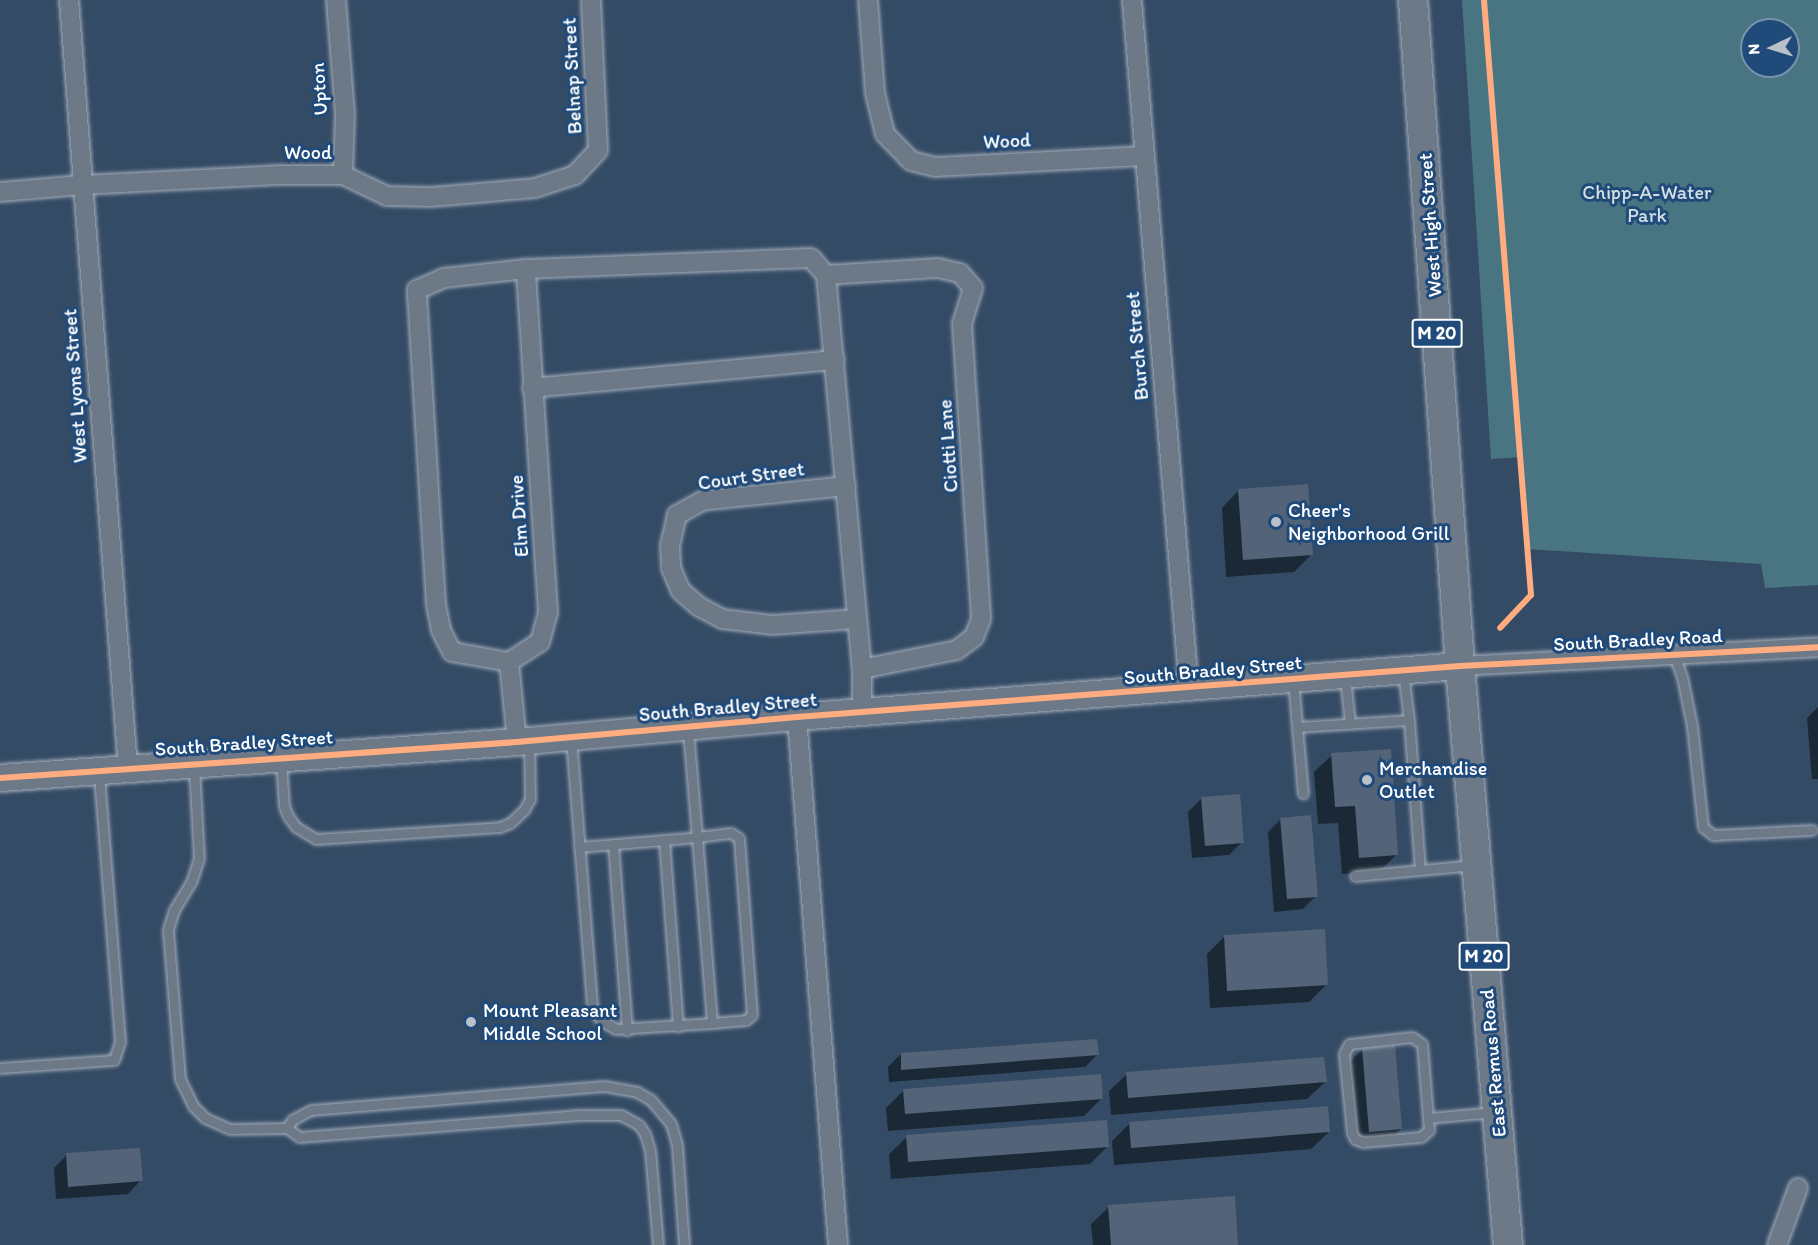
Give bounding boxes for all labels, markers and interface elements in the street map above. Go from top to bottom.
street label: Belnap Street [557,17,587,135]
north arrow [1740,18,1800,78]
text: N [1744,43,1763,55]
street label: Upton [305,62,333,116]
street label: Wood [982,128,1032,154]
street label: Wood [284,140,332,164]
street label: West High Street [1413,153,1447,297]
park label: Chipp-A-Water Park [1582,181,1712,228]
street label: Burch Street [1120,291,1154,401]
street label: West Lyons Street [58,309,92,463]
road number: M 20 [1412,318,1462,348]
street label: Ciotti Lane [933,399,963,493]
street label: Court Street [696,457,806,495]
street label: Elm Drive [504,474,534,558]
place label: Cheer's Neighborhood Grill [1288,498,1449,545]
marker: Cheer's Neighborhood Grill [1269,515,1283,529]
street label: South Bradley Road [1553,624,1723,656]
street label: South Bradley Street [1123,650,1303,690]
street label: South Bradley Street [638,687,818,727]
street label: South Bradley Street [154,725,334,761]
place label: Merchandise Outlet [1379,756,1487,803]
marker: Merchandise Outlet [1360,773,1374,787]
road number: M 20 [1458,941,1510,971]
street label: East Remus Road [1475,988,1511,1138]
place label: Mount Pleasant Middle School [483,999,618,1046]
marker: Mount Pleasant Middle School [464,1015,478,1029]

